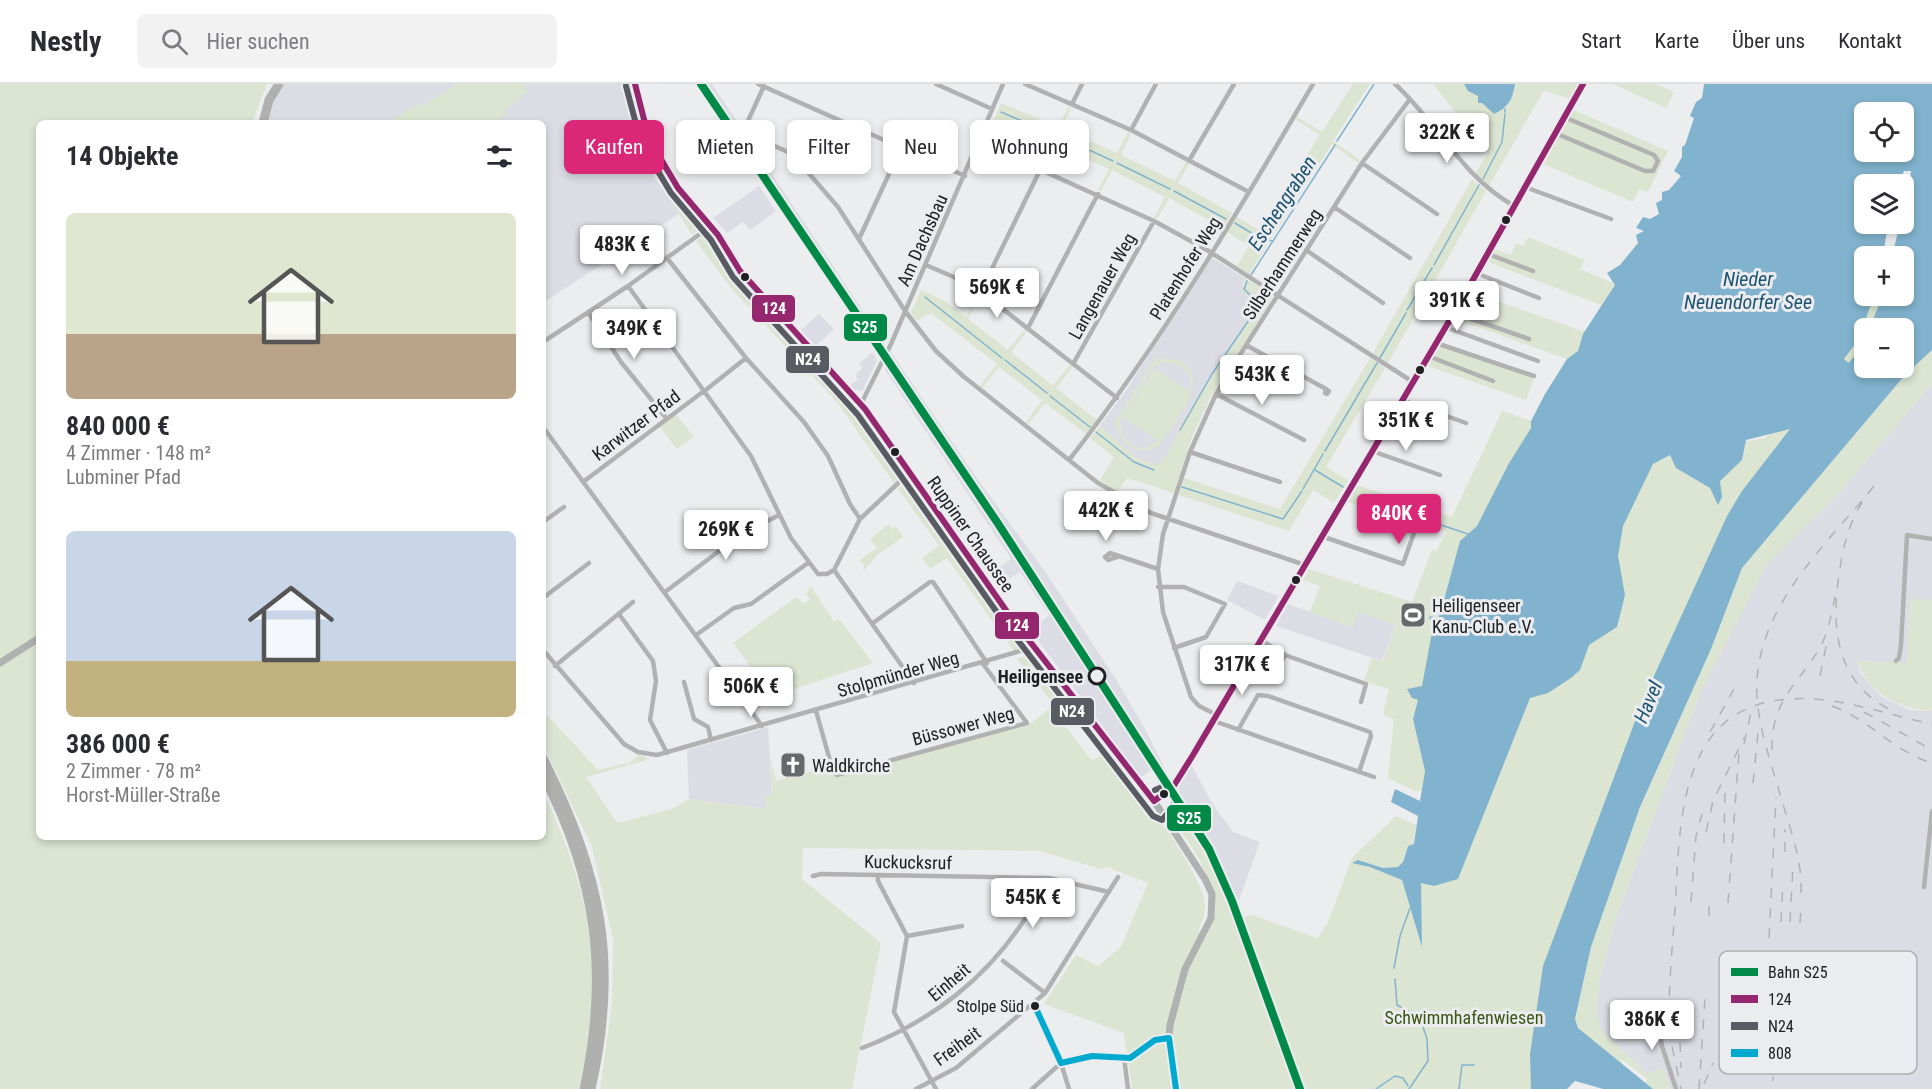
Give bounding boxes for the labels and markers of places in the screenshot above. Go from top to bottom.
pin: 322K € [1398,113,1496,164]
unlabelled marker [1500,214,1512,226]
pin: 483K € [573,225,671,276]
pin: 569K € [948,268,1046,319]
unlabelled marker [739,271,751,283]
pin: 391K € [1408,281,1506,332]
pin: 349K € [585,309,683,360]
pin: 543K € [1213,355,1311,406]
unlabelled marker [1414,364,1426,376]
pin: 351K € [1357,401,1455,452]
unlabelled marker [889,446,901,458]
pin: 442K € [1057,491,1155,542]
pin: 840K € [1350,494,1448,545]
pin: 269K € [677,510,775,561]
unlabelled marker [1290,574,1302,586]
place label: Heiligenseer Kanu-Club e.V. [1432,595,1534,637]
sports icon: Heiligenseer Kanu-Club e.V. [1398,600,1428,630]
pin: 317K € [1193,645,1291,696]
place label: Heiligensee [998,666,1083,687]
pin: 506K € [702,667,800,718]
marker: Heiligensee [1088,667,1106,685]
church icon: Waldkirche [778,750,808,780]
place label: Waldkirche [812,755,890,776]
unlabelled marker [1158,788,1170,800]
pin: 545K € [984,878,1082,929]
place label: Stolpe Süd [956,997,1024,1016]
marker: Stolpe Süd [1029,1000,1041,1012]
pin: 386K € [1603,1000,1701,1051]

